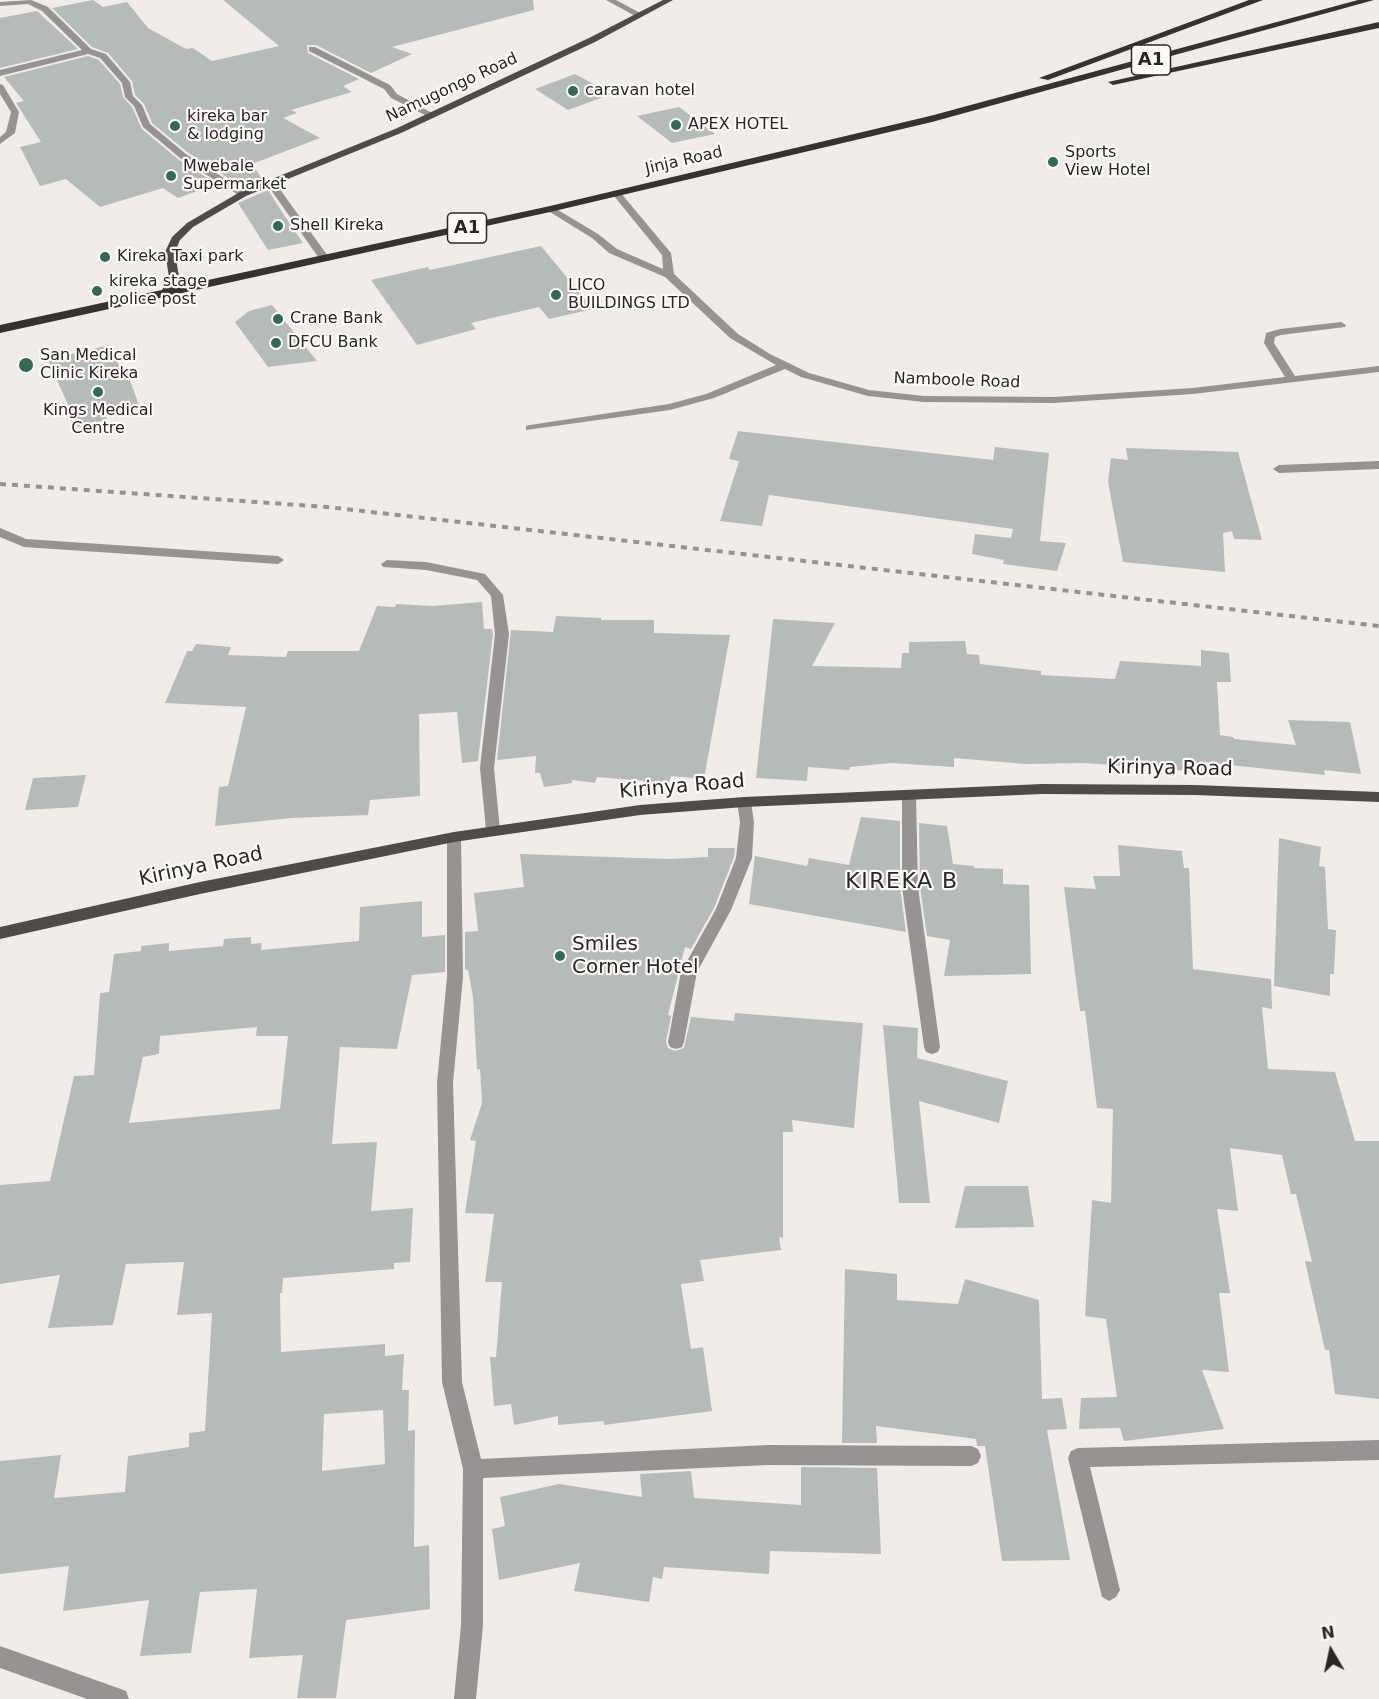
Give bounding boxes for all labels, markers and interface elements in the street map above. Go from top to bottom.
road number: A1 [1132,45,1170,75]
street label: Namugongo Road [383,49,521,127]
place label: caravan hotel [585,81,695,101]
marker: caravan hotel [566,84,580,98]
place label: kireka bar & lodging [187,107,267,145]
place label: APEX HOTEL [688,115,788,135]
marker: APEX HOTEL [669,118,683,132]
marker: kireka bar & lodging [168,119,182,133]
street label: Jinja Road [643,143,725,179]
place label: Sports View Hotel [1065,143,1150,181]
marker: Sports View Hotel [1046,155,1060,169]
place label: Mwebale Supermarket [183,157,286,195]
marker: Mwebale Supermarket [164,169,178,183]
road number: A1 [448,213,486,243]
place label: Shell Kireka [290,216,384,236]
marker: Shell Kireka [271,219,285,233]
place label: Kireka Taxi park [117,247,244,267]
marker: Kireka Taxi park [98,250,112,264]
place label: kireka stage police post [109,272,207,310]
place label: LICO BUILDINGS LTD [568,276,690,314]
marker: kireka stage police post [90,284,104,298]
marker: LICO BUILDINGS LTD [549,288,563,302]
place label: Crane Bank [290,309,383,329]
marker: Crane Bank [271,312,285,326]
place label: DFCU Bank [288,333,378,353]
marker: DFCU Bank [269,336,283,350]
place label: San Medical Clinic Kireka [40,346,138,384]
marker: San Medical Clinic Kireka [17,356,35,374]
street label: Namboole Road [893,369,1021,393]
marker: Kings Medical Centre [91,385,105,399]
place label: Kings Medical Centre [43,401,153,439]
street label: Kirinya Road [1107,756,1233,782]
street label: Kirinya Road [618,770,746,804]
street label: Kirinya Road [137,842,265,892]
district label: KIREKA B [845,869,959,895]
place label: Smiles Corner Hotel [572,933,699,980]
marker: Smiles Corner Hotel [553,949,567,963]
north arrow [1301,1621,1361,1681]
text: N [1320,1622,1336,1643]

